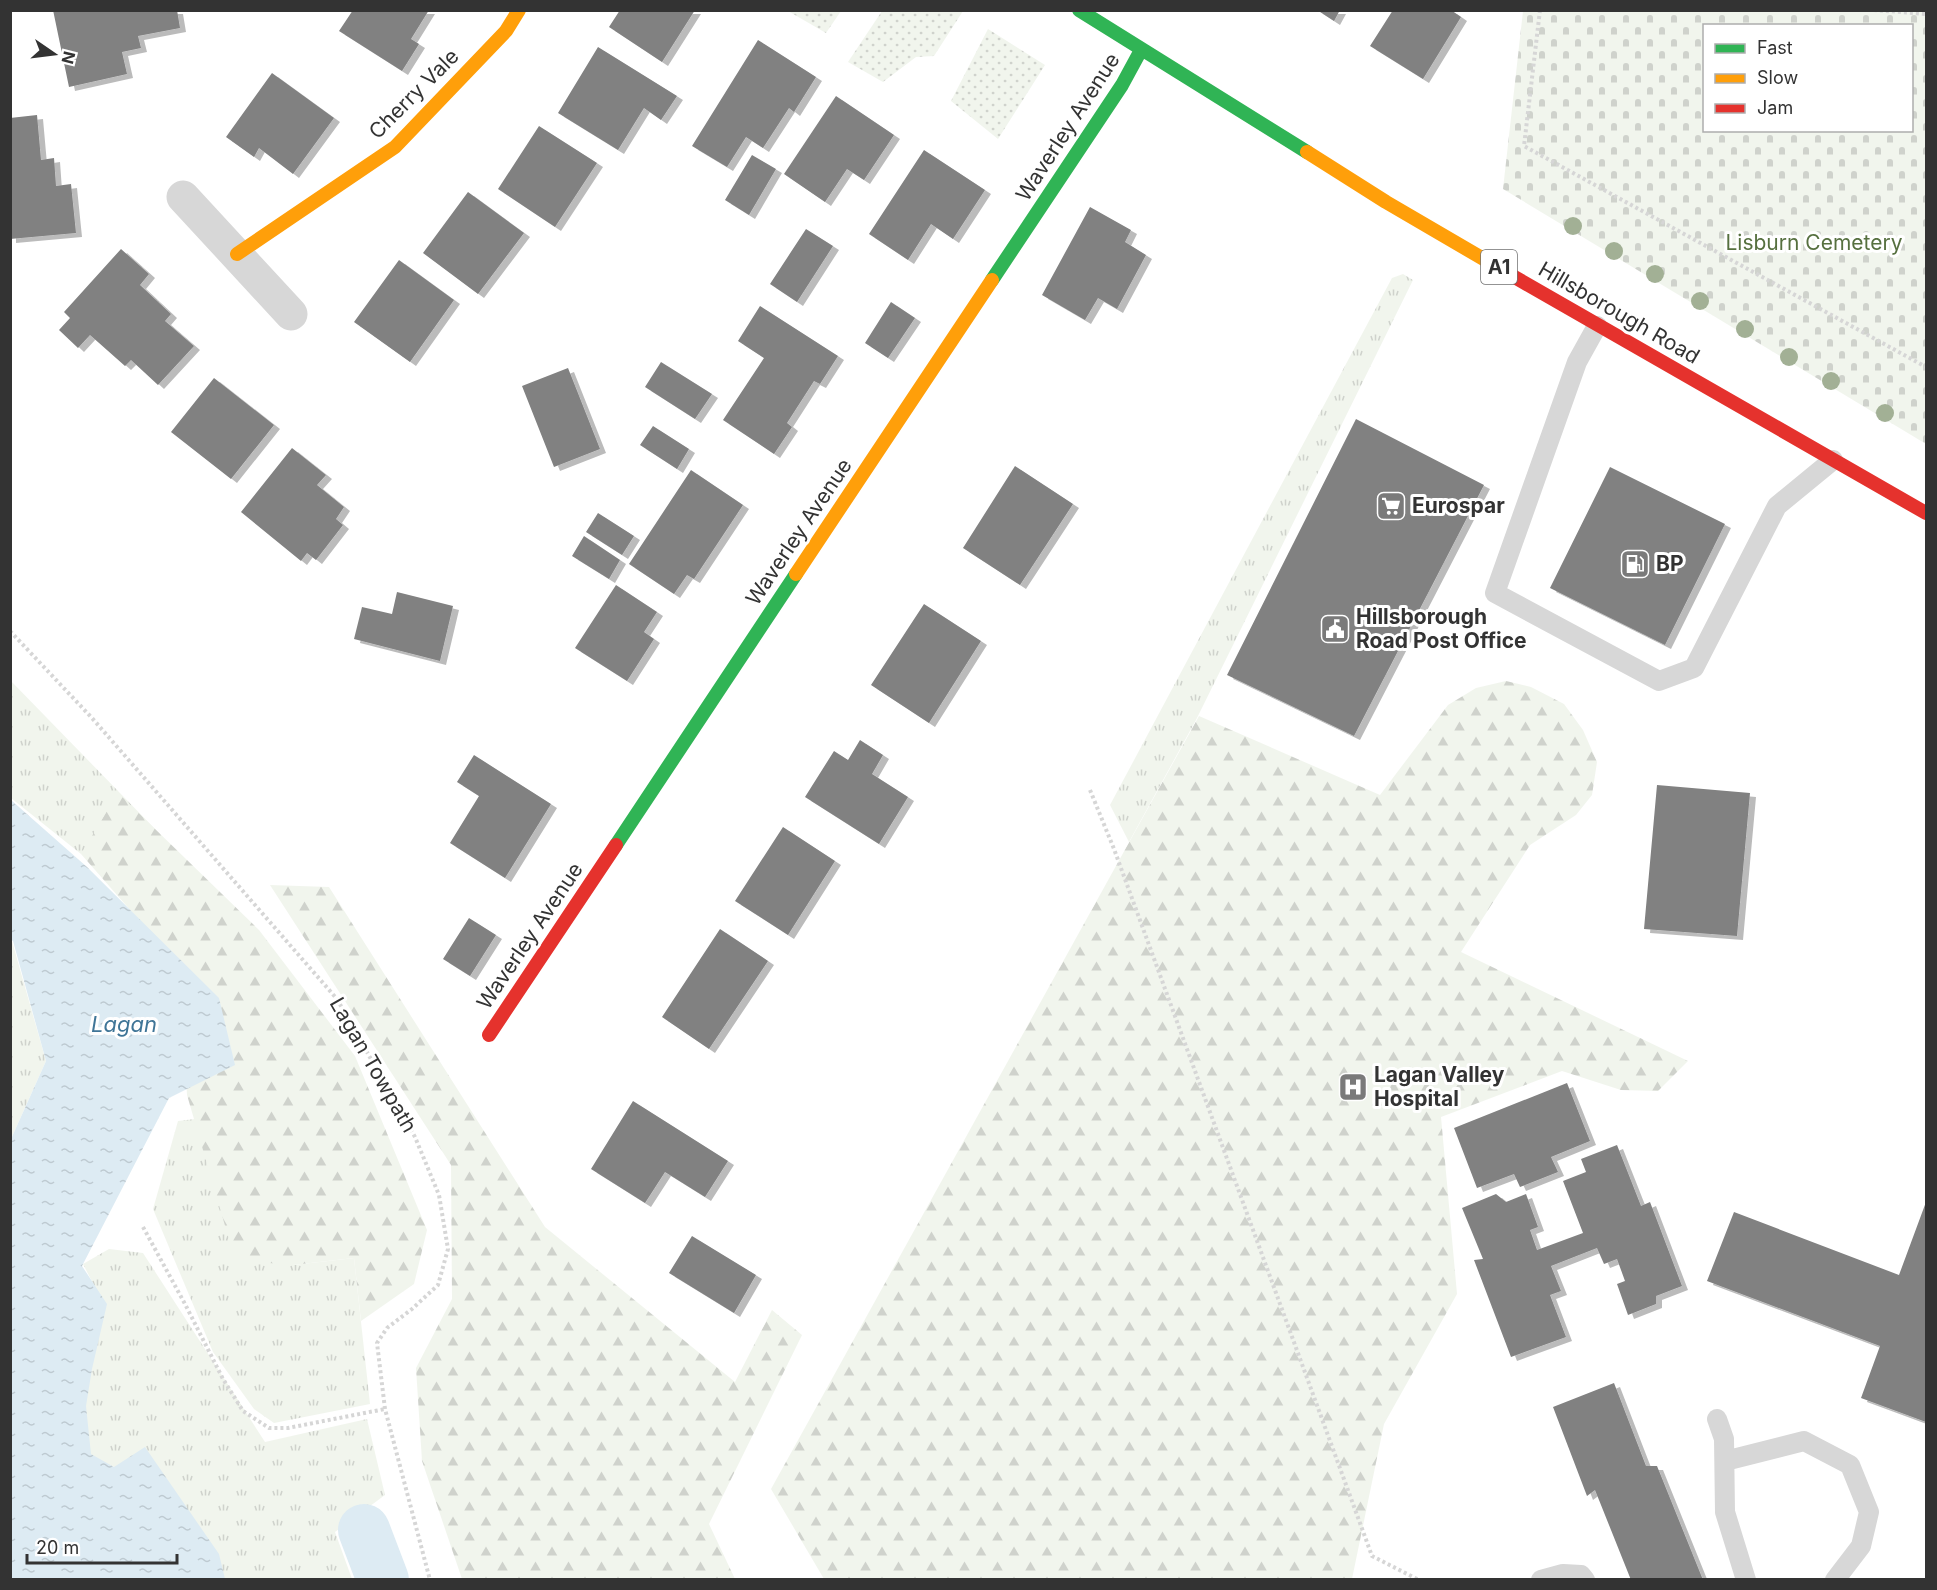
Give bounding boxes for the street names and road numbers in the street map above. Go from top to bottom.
street label: Cherry Vale [364,44,464,144]
street label: Waverley Avenue [1010,48,1125,205]
road number: A1 [1481,250,1517,284]
street label: Hillsborough Road [1534,256,1704,369]
street label: Waverley Avenue [740,454,857,610]
street label: Waverley Avenue [471,858,588,1014]
street label: Lagan Towpath [325,993,422,1137]

